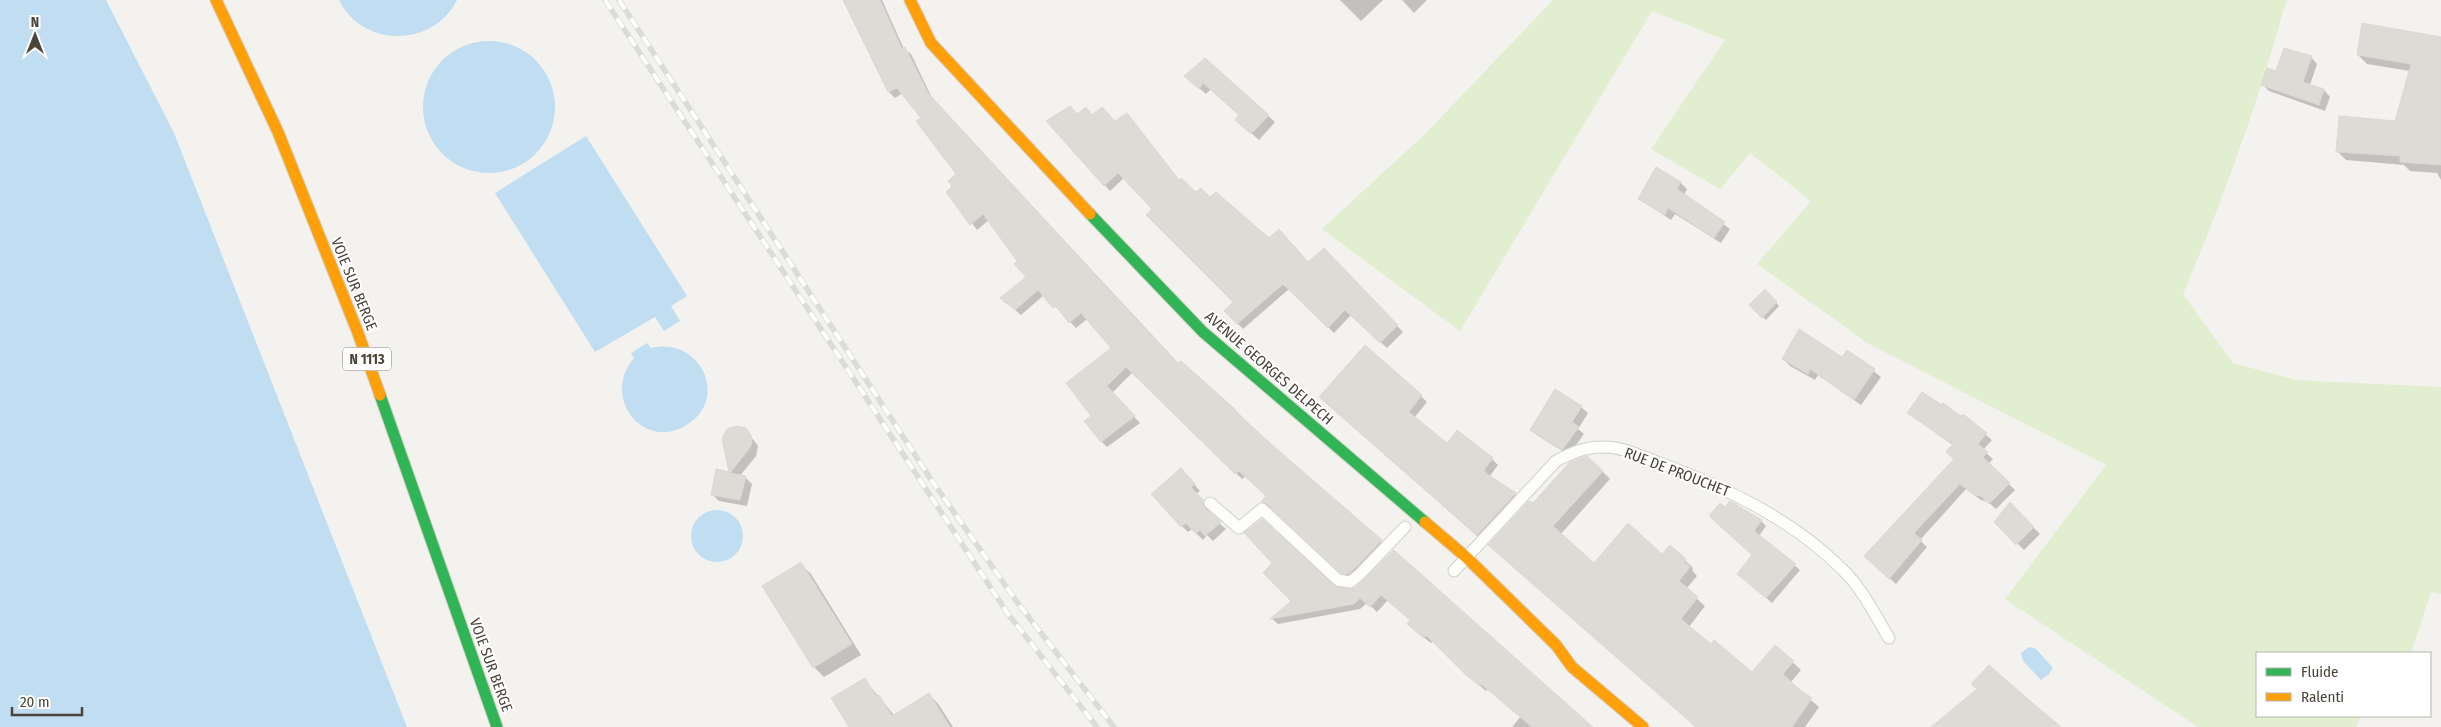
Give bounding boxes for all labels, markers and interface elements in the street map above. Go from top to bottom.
north arrow [10,10,60,60]
text: N [31,14,39,31]
street label: VOIE SUR BERGE [327,235,381,333]
street label: AVENUE GEORGES DELPECH [1201,307,1337,429]
road number: N 1113 [343,348,391,370]
street label: RUE DE PROUCHET [1622,444,1732,500]
street label: VOIE SUR BERGE [466,616,516,714]
legend [2256,652,2431,717]
text: Fluide [2301,663,2338,681]
scale bar [12,684,82,716]
text: Ralenti [2301,688,2344,706]
text: 20 m [20,693,50,711]

